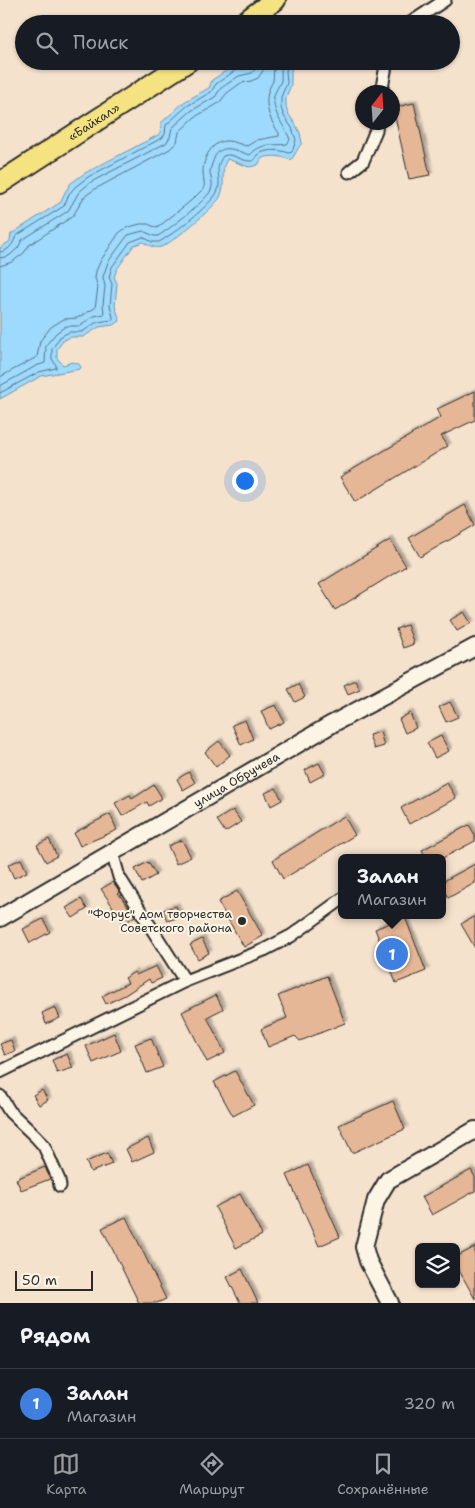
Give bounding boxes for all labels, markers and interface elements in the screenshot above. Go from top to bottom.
search box [15,15,460,70]
icon: search [33,29,61,57]
text: Поиск [73,30,128,55]
north arrow [355,85,400,130]
street label: «Байкал» [65,99,123,145]
your location [232,468,258,494]
street label: улица Обручева [191,748,283,811]
popup [338,854,446,919]
text: Залан [357,864,419,889]
text: Магазин [357,889,427,910]
place label: "Форус" дом творчества Советского района [88,906,233,936]
marker: "Форус" дом творчества Советского района [236,915,248,927]
pin: 1 [376,935,408,973]
map controls [415,1243,460,1288]
button: layers [415,1243,460,1288]
scale bar [15,1268,92,1291]
text: 50 m [22,1271,57,1289]
text: Рядом [20,1322,90,1350]
text: Залан [67,1381,129,1406]
text: 1 [32,1393,40,1414]
text: 320 m [404,1393,455,1414]
text: Магазин [67,1406,136,1427]
tab: Карта [46,1450,86,1498]
tab: Маршрут [179,1450,244,1498]
tab: Сохранённые [337,1450,429,1498]

